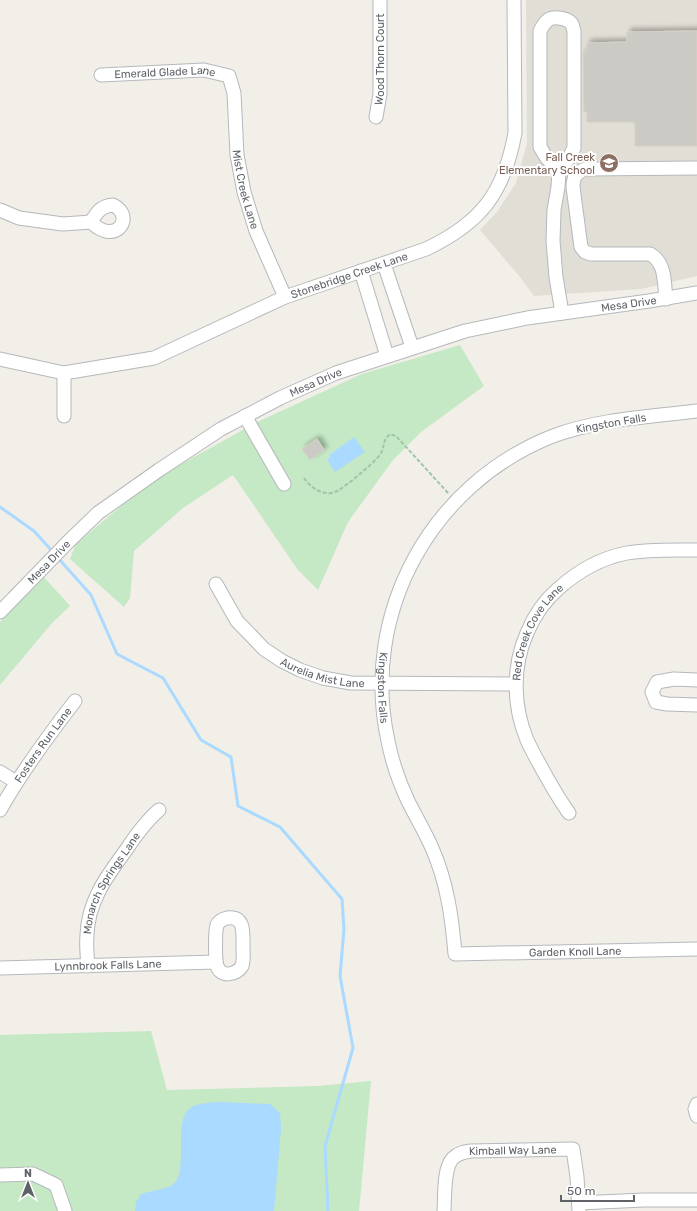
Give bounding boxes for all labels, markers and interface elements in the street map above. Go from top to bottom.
street label: Wood Thorn Court [372,13,387,106]
street label: Emerald Glade Lane [114,64,217,81]
street label: Mist Creek Lane [230,149,261,231]
place label: Fall Creek Elementary School [499,151,595,177]
school or university icon: Fall Creek Elementary School [598,152,620,174]
street label: Stonebridge Creek Lane [289,250,410,302]
street label: Mesa Drive [600,294,658,315]
street label: Mesa Drive [288,366,344,400]
street label: Kingston Falls [575,411,648,436]
street label: Mesa Drive [25,538,73,587]
street label: Red Creek Cove Lane [510,582,566,681]
street label: Kingston Falls [375,651,391,725]
street label: Aurelia Mist Lane [278,655,365,690]
street label: Fosters Run Lane [12,705,75,785]
street label: Monarch Springs Lane [81,830,143,935]
street label: Garden Knoll Lane [529,945,622,959]
street label: Lynnbrook Falls Lane [54,958,162,973]
street label: Kimball Way Lane [469,1143,557,1158]
north arrow [8,1163,48,1203]
text: N [24,1167,32,1180]
scale bar [561,1177,634,1203]
text: 50 m [567,1184,595,1198]

